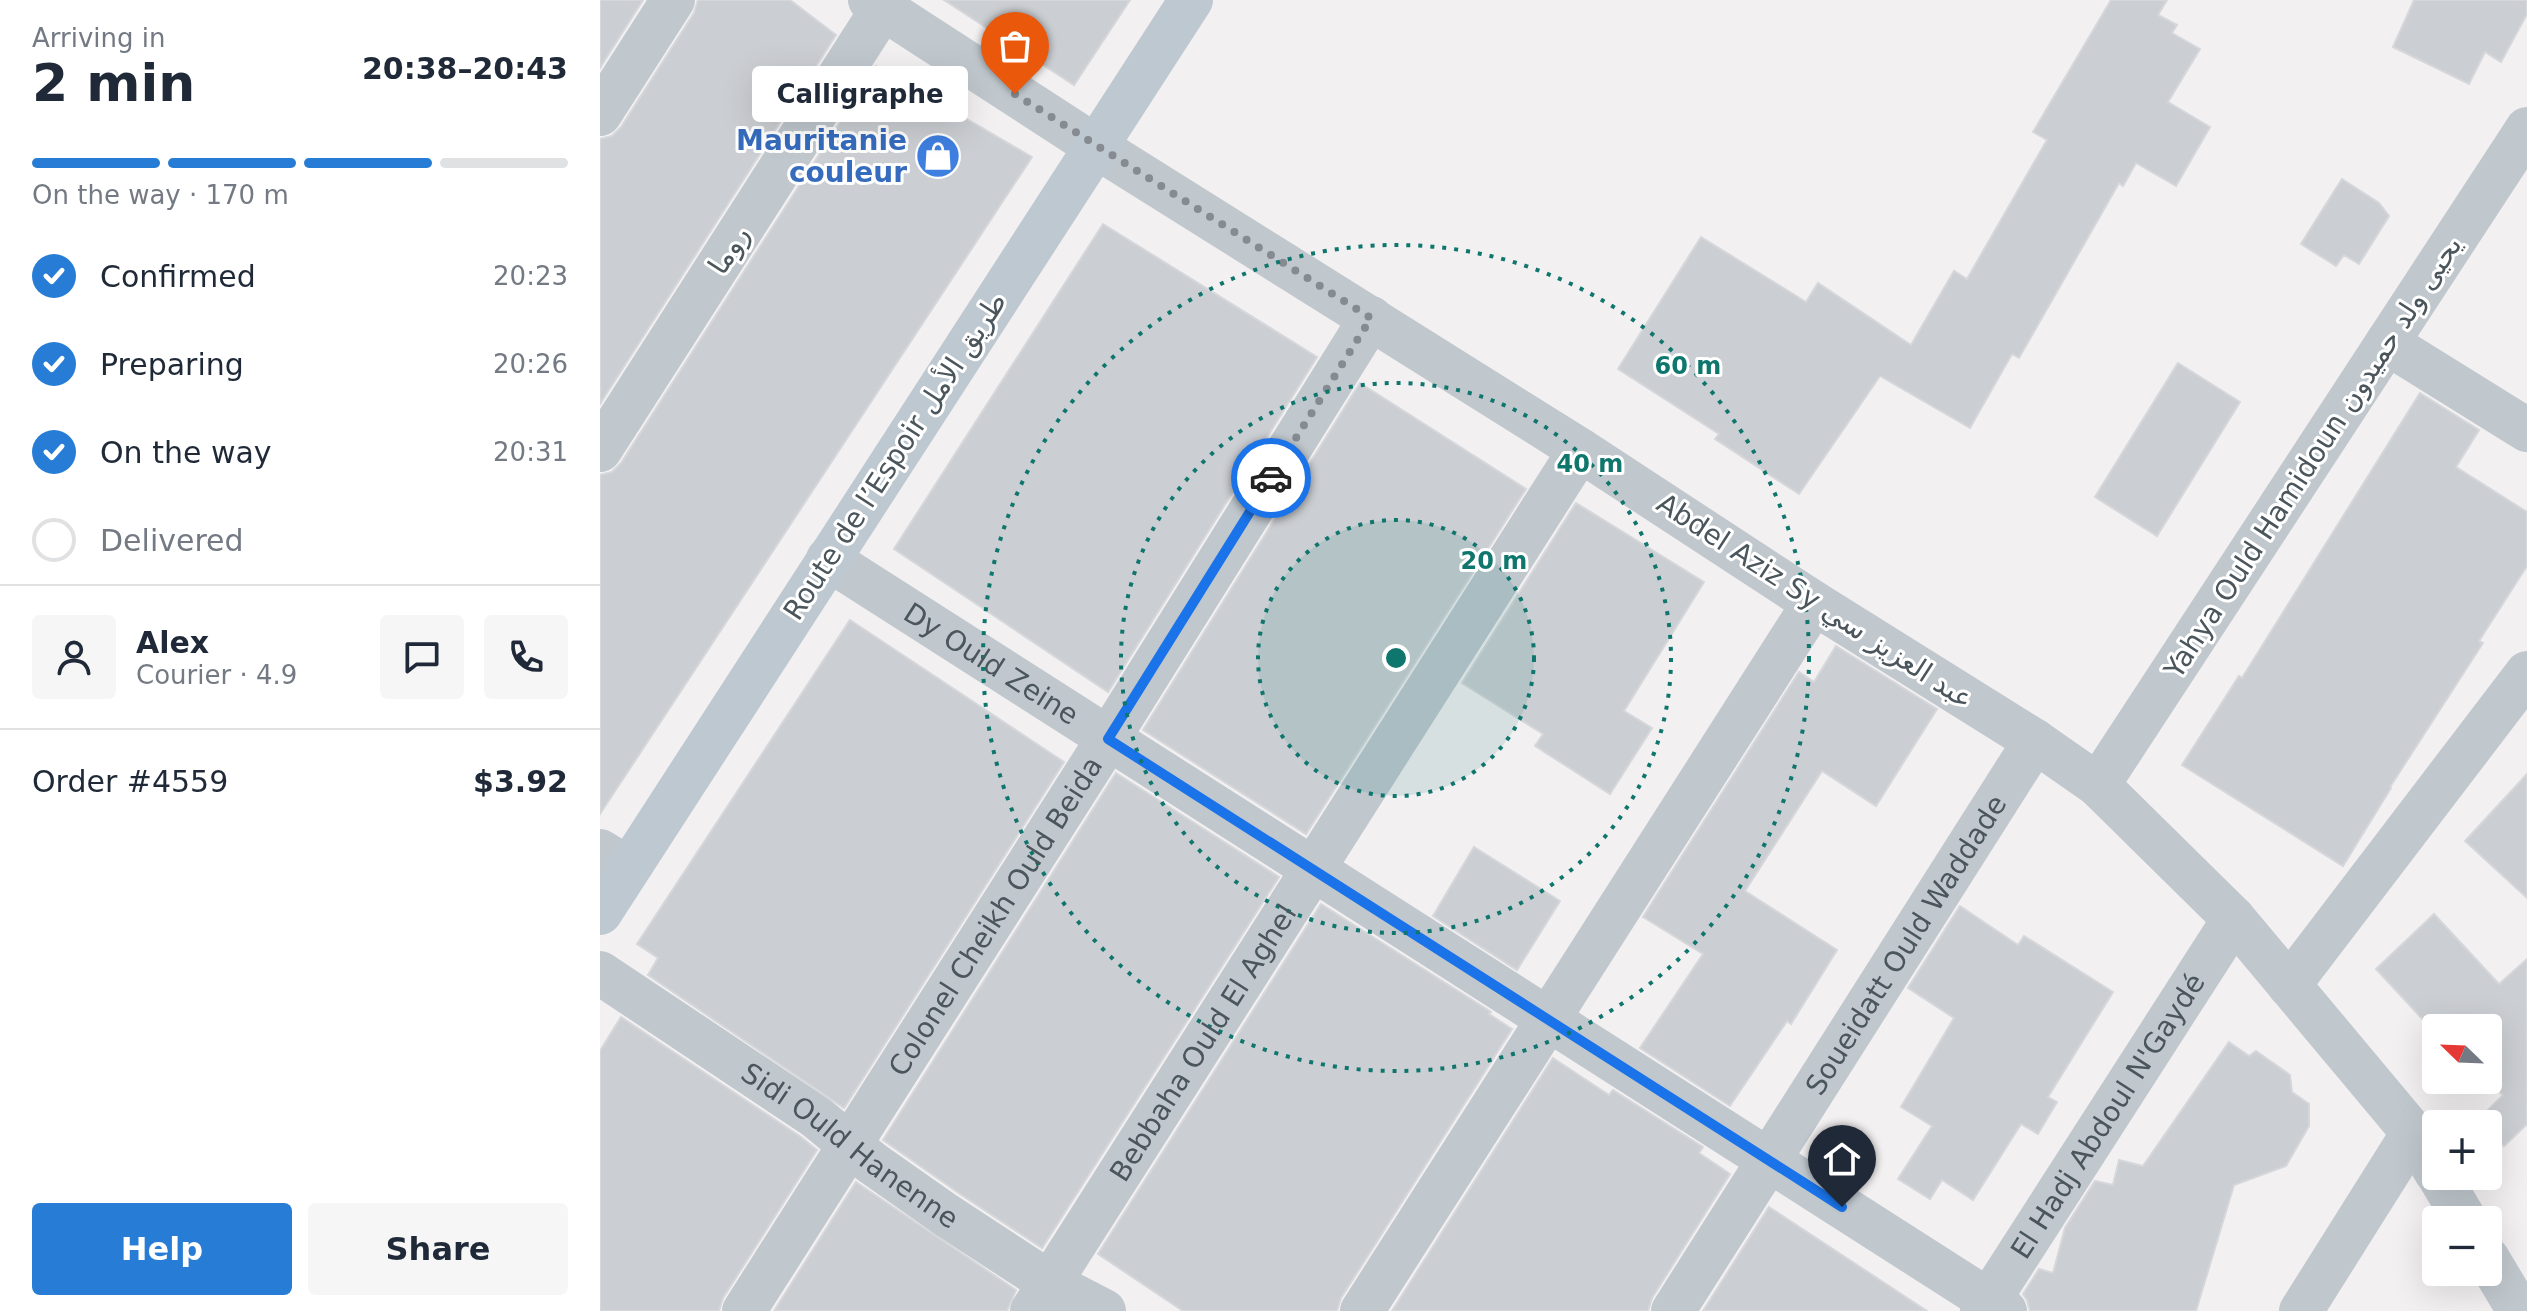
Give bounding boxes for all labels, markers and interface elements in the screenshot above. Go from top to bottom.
pin [981,12,1049,94]
text: Arriving in [32,23,166,53]
icon: bag [993,24,1037,68]
text: 20:38–20:43 [362,51,568,86]
text: 2 min [32,53,195,113]
callout: Calligraphe [751,66,967,122]
text: Calligraphe [776,79,944,109]
place label: Mauritanie couleur [736,124,907,189]
shop icon: Mauritanie couleur [914,132,962,180]
text: On the way · 170 m [32,180,289,210]
street label: روما [701,220,757,280]
street label: Yahya Ould Hamidoun يحيى ولد حميدون [2157,230,2469,685]
icon: check [32,254,76,298]
text: Confirmed [100,259,256,294]
text: 20:23 [493,261,568,291]
street label: Route de l’Espoir طريق الأمل [775,285,1013,626]
icon: check [32,342,76,386]
text: Preparing [100,347,244,382]
text: 20:26 [493,349,568,379]
text: 60 m [1655,352,1721,380]
icon: check [32,430,76,474]
text: On the way [100,435,272,470]
text: 20:31 [493,437,568,467]
courier [1231,438,1311,518]
text: 40 m [1557,450,1623,478]
icon: car [1249,456,1293,500]
street label: Abdel Aziz Sy عبد العزيز سي [1651,486,1979,716]
text: Delivered [100,523,244,558]
text: 20 m [1461,547,1527,575]
street label: Dy Ould Zeine [898,596,1085,731]
button: person [32,615,116,699]
button: chat [380,615,464,699]
button: phone [484,615,568,699]
text: Alex [136,625,209,660]
centre of rings [1382,644,1410,672]
text: Courier · 4.9 [136,660,297,690]
street label: Colonel Cheikh Ould Beida [881,750,1109,1082]
text: Order #4559 [32,764,228,799]
text: $3.92 [473,764,568,799]
street label: Soueidatt Ould Waddade [1798,789,2013,1101]
street label: Bebbaha Ould El Aghel [1103,898,1303,1187]
street label: El Hadj Abdoul N'Gaydé [2004,967,2211,1265]
north arrow [2422,1014,2502,1094]
map controls [2422,1014,2502,1286]
street label: Sidi Ould Hanenne [736,1056,965,1235]
button: + [2422,1110,2502,1190]
pin [1808,1125,1876,1207]
icon: home [1820,1137,1864,1181]
button: Help [32,1203,292,1295]
button: Share [308,1203,568,1295]
button: − [2422,1206,2502,1286]

